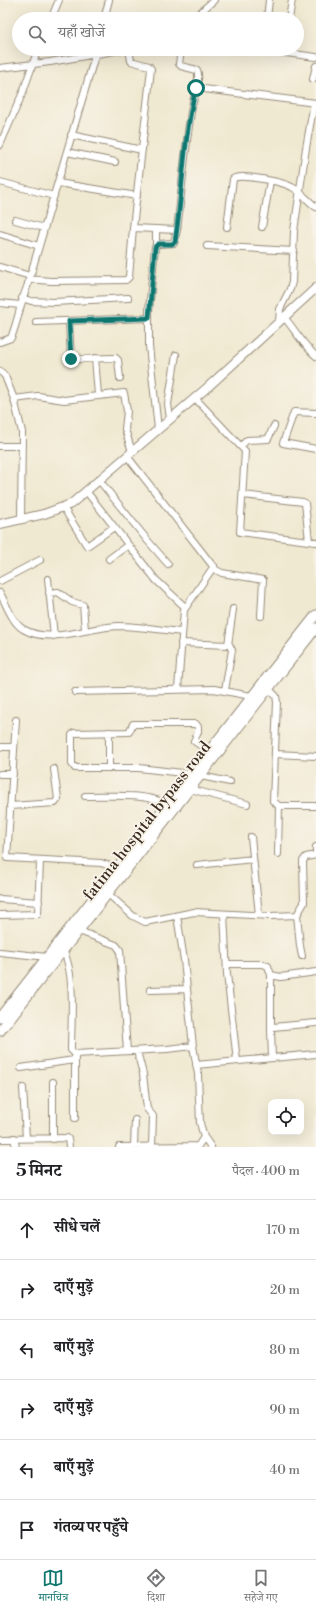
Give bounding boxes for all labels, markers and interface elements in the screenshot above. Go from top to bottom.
search box [12,12,304,56]
icon: search [26,23,48,45]
text: यहाँ खोजें [58,23,105,42]
route start [187,79,205,97]
route end [62,350,80,368]
street label: fatima hospital bypass road [79,737,215,905]
map controls [268,1099,304,1135]
button: locate [268,1099,304,1135]
text: 5 मिनट [16,1160,61,1182]
text: पैदल · 400 m [232,1163,300,1179]
text: सीधे चलें [54,1218,100,1237]
icon: ahead [16,1219,38,1241]
text: 170 m [266,1222,300,1238]
text: दाएँ मुड़ें [54,1278,93,1297]
icon: right [16,1279,38,1301]
text: 20 m [270,1282,300,1298]
text: बाएँ मुड़ें [54,1338,94,1357]
icon: left [16,1339,38,1361]
text: 80 m [269,1342,300,1358]
text: दाएँ मुड़ें [54,1398,93,1417]
icon: right [16,1399,38,1421]
text: 90 m [269,1402,300,1418]
text: बाएँ मुड़ें [54,1458,94,1477]
icon: left [16,1459,38,1481]
text: 40 m [270,1462,300,1478]
text: गंतव्य पर पहुँचे [54,1518,128,1537]
icon: arrive [16,1519,38,1541]
tab: मानचित्र [38,1567,68,1608]
tab: दिशा [145,1567,167,1608]
tab: सहेजे गए [244,1567,278,1608]

